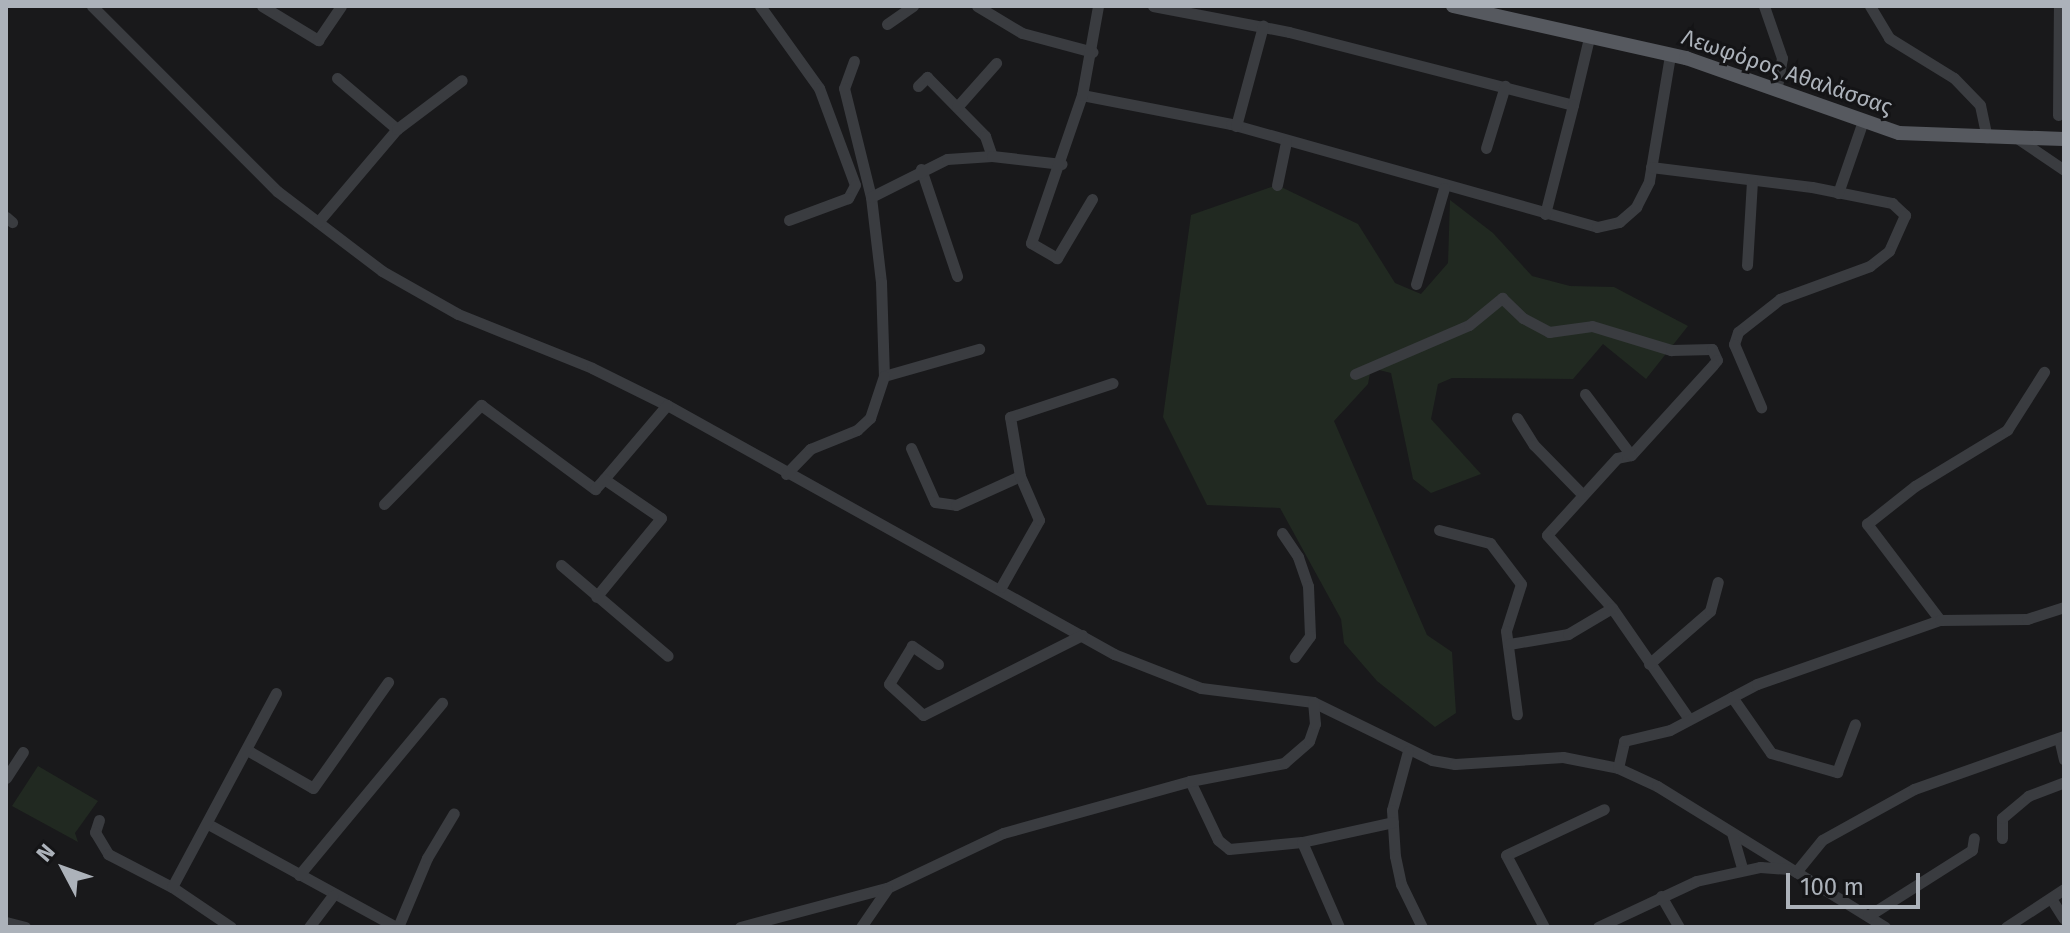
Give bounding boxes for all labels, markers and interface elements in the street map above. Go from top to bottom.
street label: Λεωφόρος Αθαλάσσας [1678,24,1896,120]
north arrow [24,829,104,909]
text: N [31,839,60,867]
scale bar [1790,857,1924,907]
text: 100 m [1800,873,1864,901]

